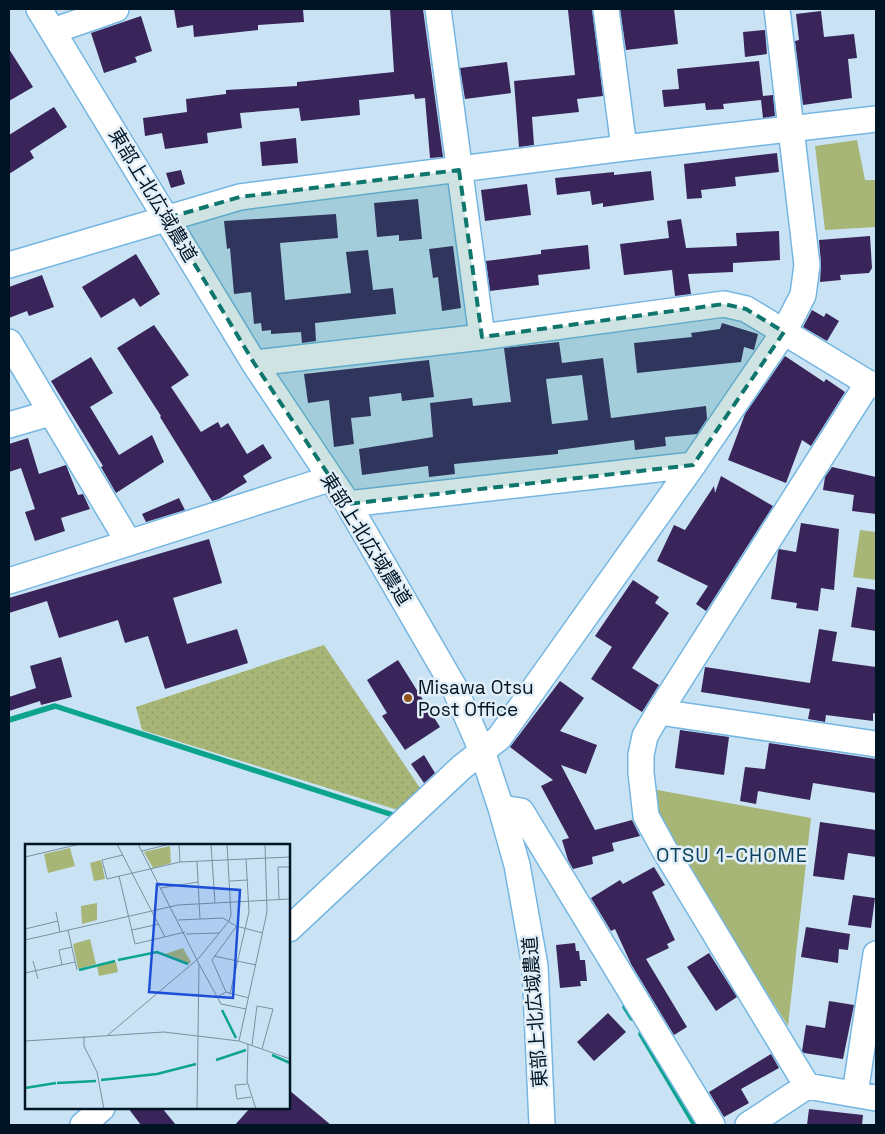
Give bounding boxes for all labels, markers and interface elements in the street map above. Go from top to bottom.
street label: 東部上北広域農道 [103,123,203,267]
street label: 東部上北広域農道 [315,468,417,610]
place label: Misawa Otsu Post Office [418,675,534,722]
marker: Misawa Otsu Post Office [402,692,414,704]
district label: OTSU 1-CHOME [656,842,808,868]
inset map [25,844,290,1109]
street label: 東部上北広域農道 [517,935,553,1089]

